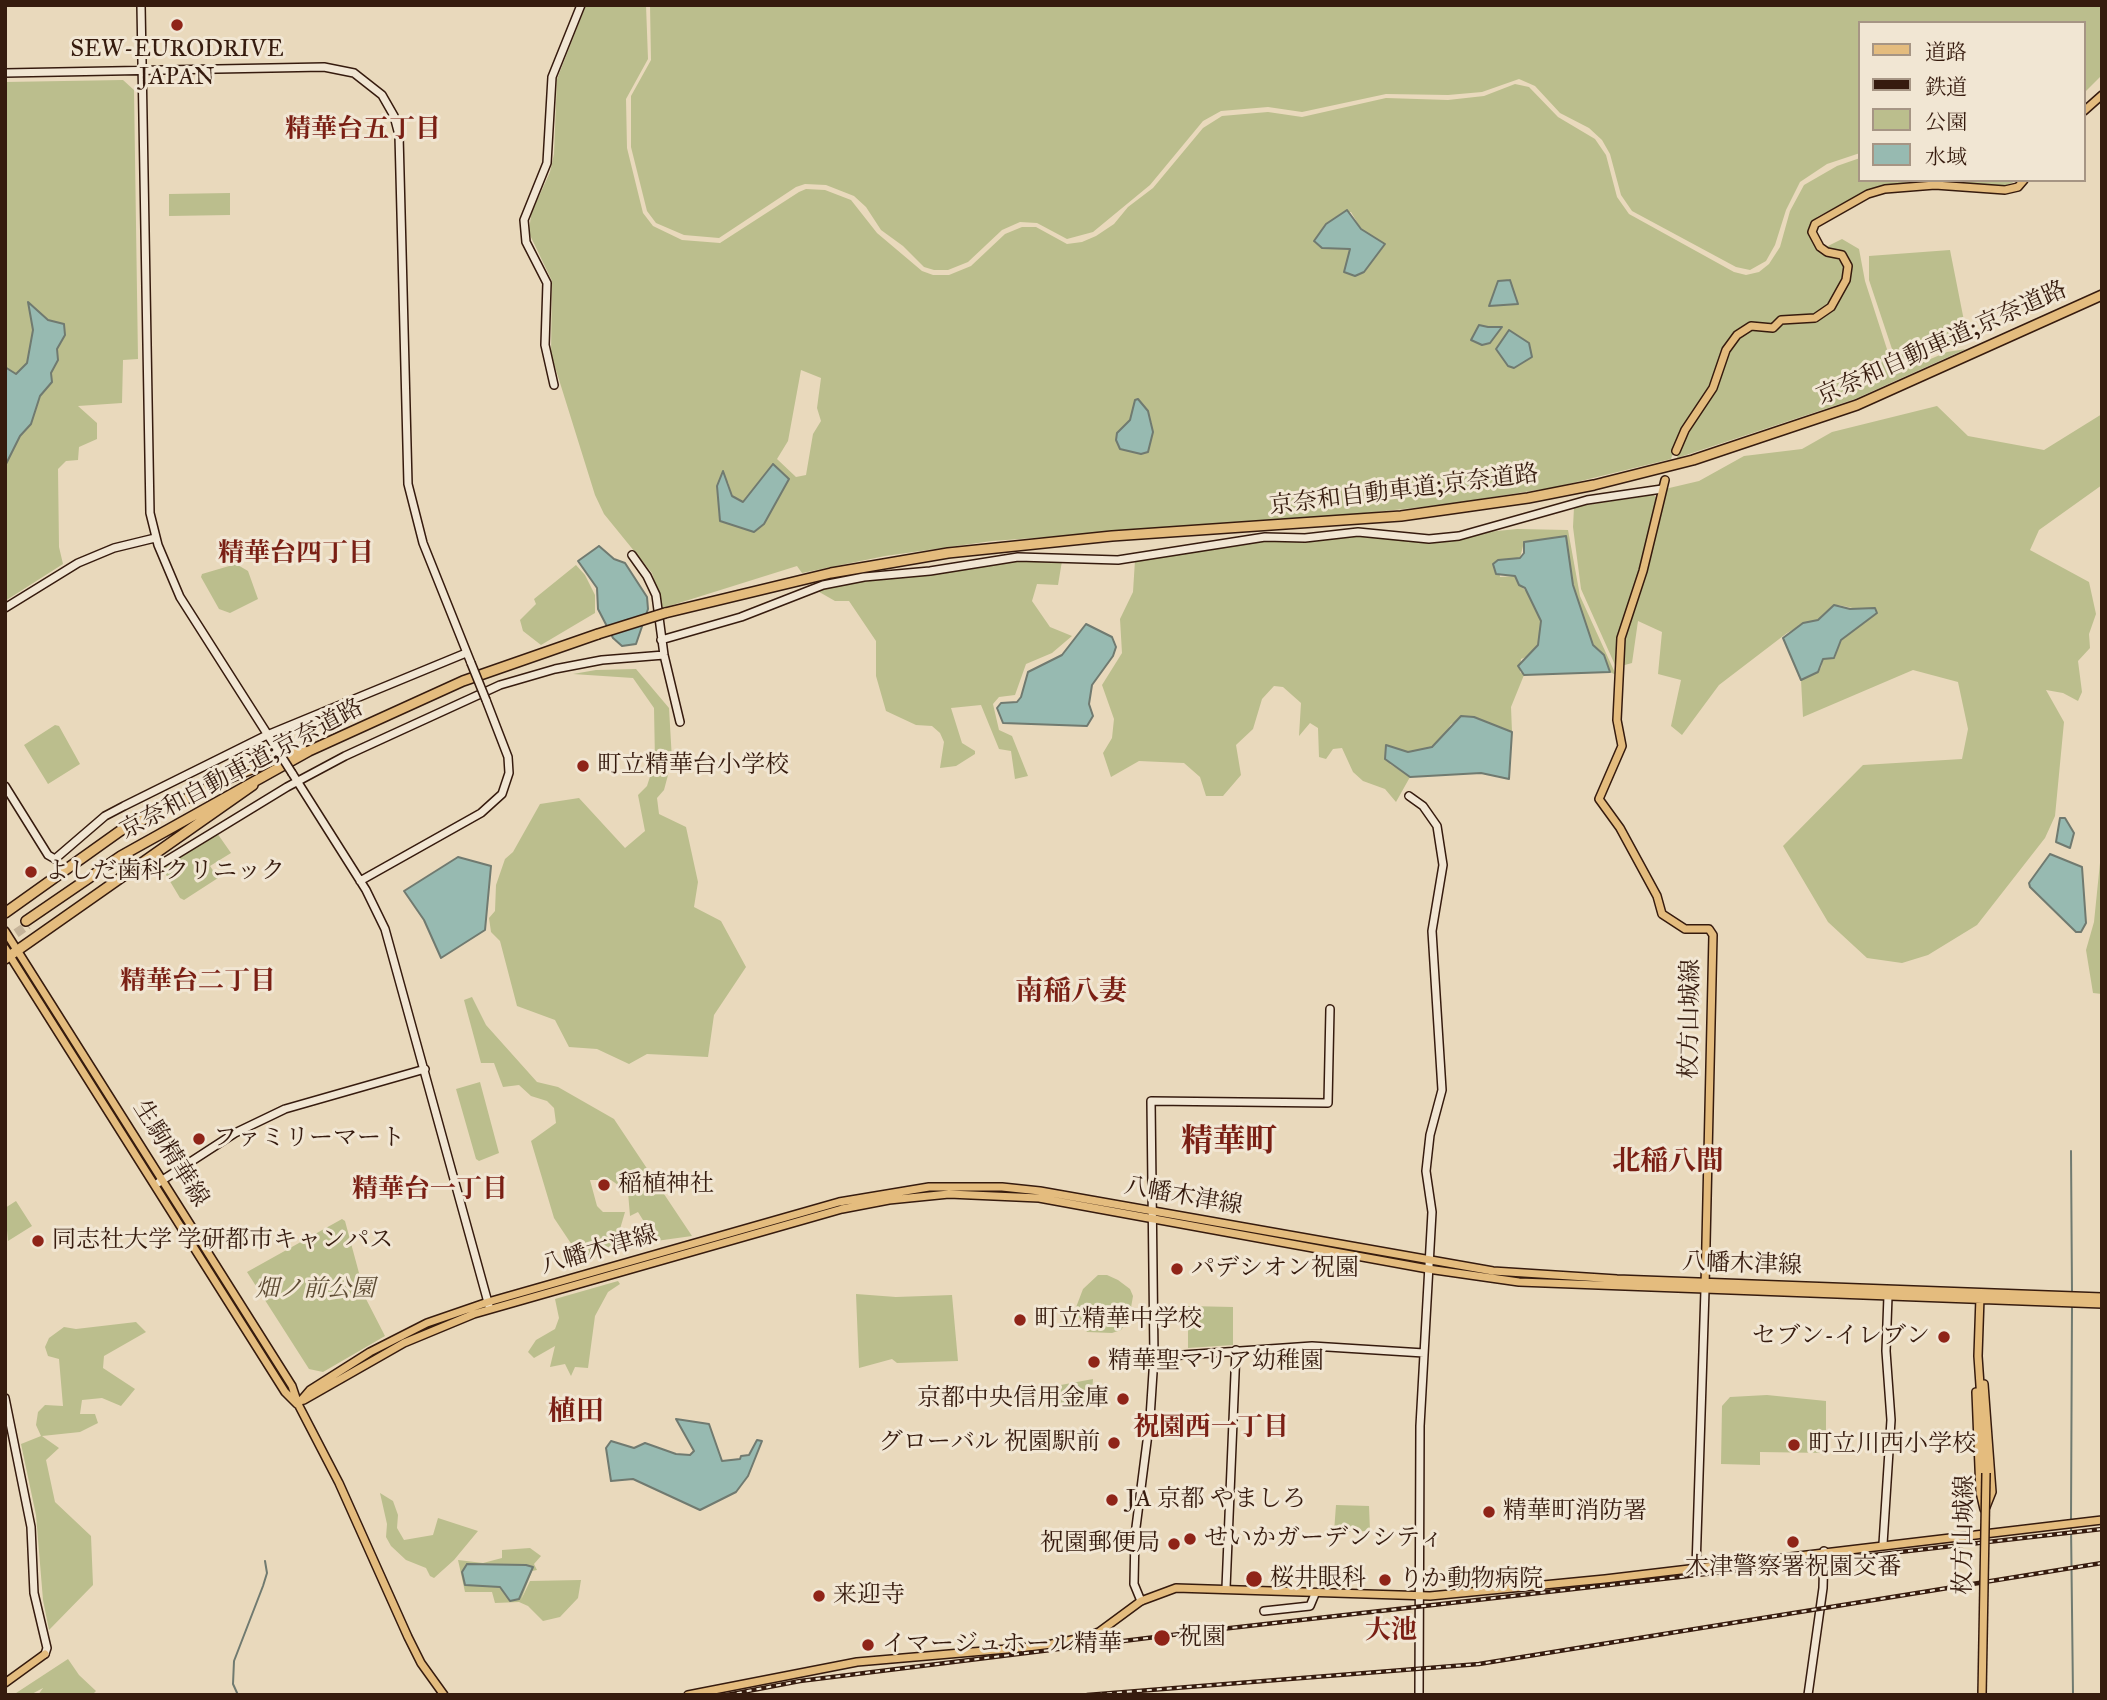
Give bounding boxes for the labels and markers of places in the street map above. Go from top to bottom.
marker: SEW-EURODRIVE JAPAN [169,17,185,33]
place label: SEW-EURODRIVE JAPAN [70,36,284,92]
place label: 町立精華台小学校 [597,752,789,780]
marker: 町立精華台小学校 [575,758,591,774]
place label: よしだ歯科クリニック [45,858,285,886]
marker: よしだ歯科クリニック [23,864,39,880]
place label: ファミリーマート [213,1125,405,1153]
marker: ファミリーマート [191,1131,207,1147]
place label: 稲植神社 [618,1171,714,1199]
marker: 稲植神社 [596,1177,612,1193]
place label: 同志社大学 学研都市キャンパス [52,1227,393,1255]
marker: 同志社大学 学研都市キャンパス [30,1233,46,1249]
place label: パデシオン祝園 [1191,1255,1359,1283]
marker: パデシオン祝園 [1169,1261,1185,1277]
place label: 町立精華中学校 [1034,1306,1202,1334]
marker: 町立精華中学校 [1012,1312,1028,1328]
place label: セブン-イレブン [1752,1323,1930,1351]
marker: セブン-イレブン [1936,1329,1952,1345]
place label: 精華聖マリア幼稚園 [1108,1348,1324,1376]
marker: 精華聖マリア幼稚園 [1086,1354,1102,1370]
place label: 京都中央信用金庫 [917,1385,1109,1413]
marker: 京都中央信用金庫 [1115,1391,1131,1407]
place label: グローバル 祝園駅前 [879,1429,1100,1457]
place label: 町立川西小学校 [1808,1431,1976,1459]
marker: グローバル 祝園駅前 [1106,1435,1122,1451]
marker: 町立川西小学校 [1786,1437,1802,1453]
place label: JA 京都 やましろ [1126,1486,1306,1514]
marker: JA 京都 やましろ [1104,1492,1120,1508]
place label: 精華町消防署 [1503,1498,1647,1526]
marker: 精華町消防署 [1481,1504,1497,1520]
place label: せいかガーデンシティ [1204,1525,1444,1553]
place label: 祝園郵便局 [1040,1530,1160,1558]
marker: せいかガーデンシティ [1182,1531,1198,1547]
marker: 木津警察署祝園交番 [1785,1534,1801,1550]
marker: 祝園郵便局 [1166,1536,1182,1552]
place label: 木津警察署祝園交番 [1685,1554,1901,1582]
place label: 桜井眼科 [1270,1565,1366,1593]
place label: りか動物病院 [1399,1566,1543,1594]
marker: 桜井眼科 [1244,1569,1264,1589]
marker: りか動物病院 [1377,1572,1393,1588]
place label: 来迎寺 [833,1582,905,1610]
marker: 来迎寺 [811,1588,827,1604]
place label: 祝園 [1178,1624,1226,1652]
marker: 祝園 [1152,1628,1172,1648]
place label: イマージュホール精華 [882,1631,1122,1659]
marker: イマージュホール精華 [860,1637,876,1653]

